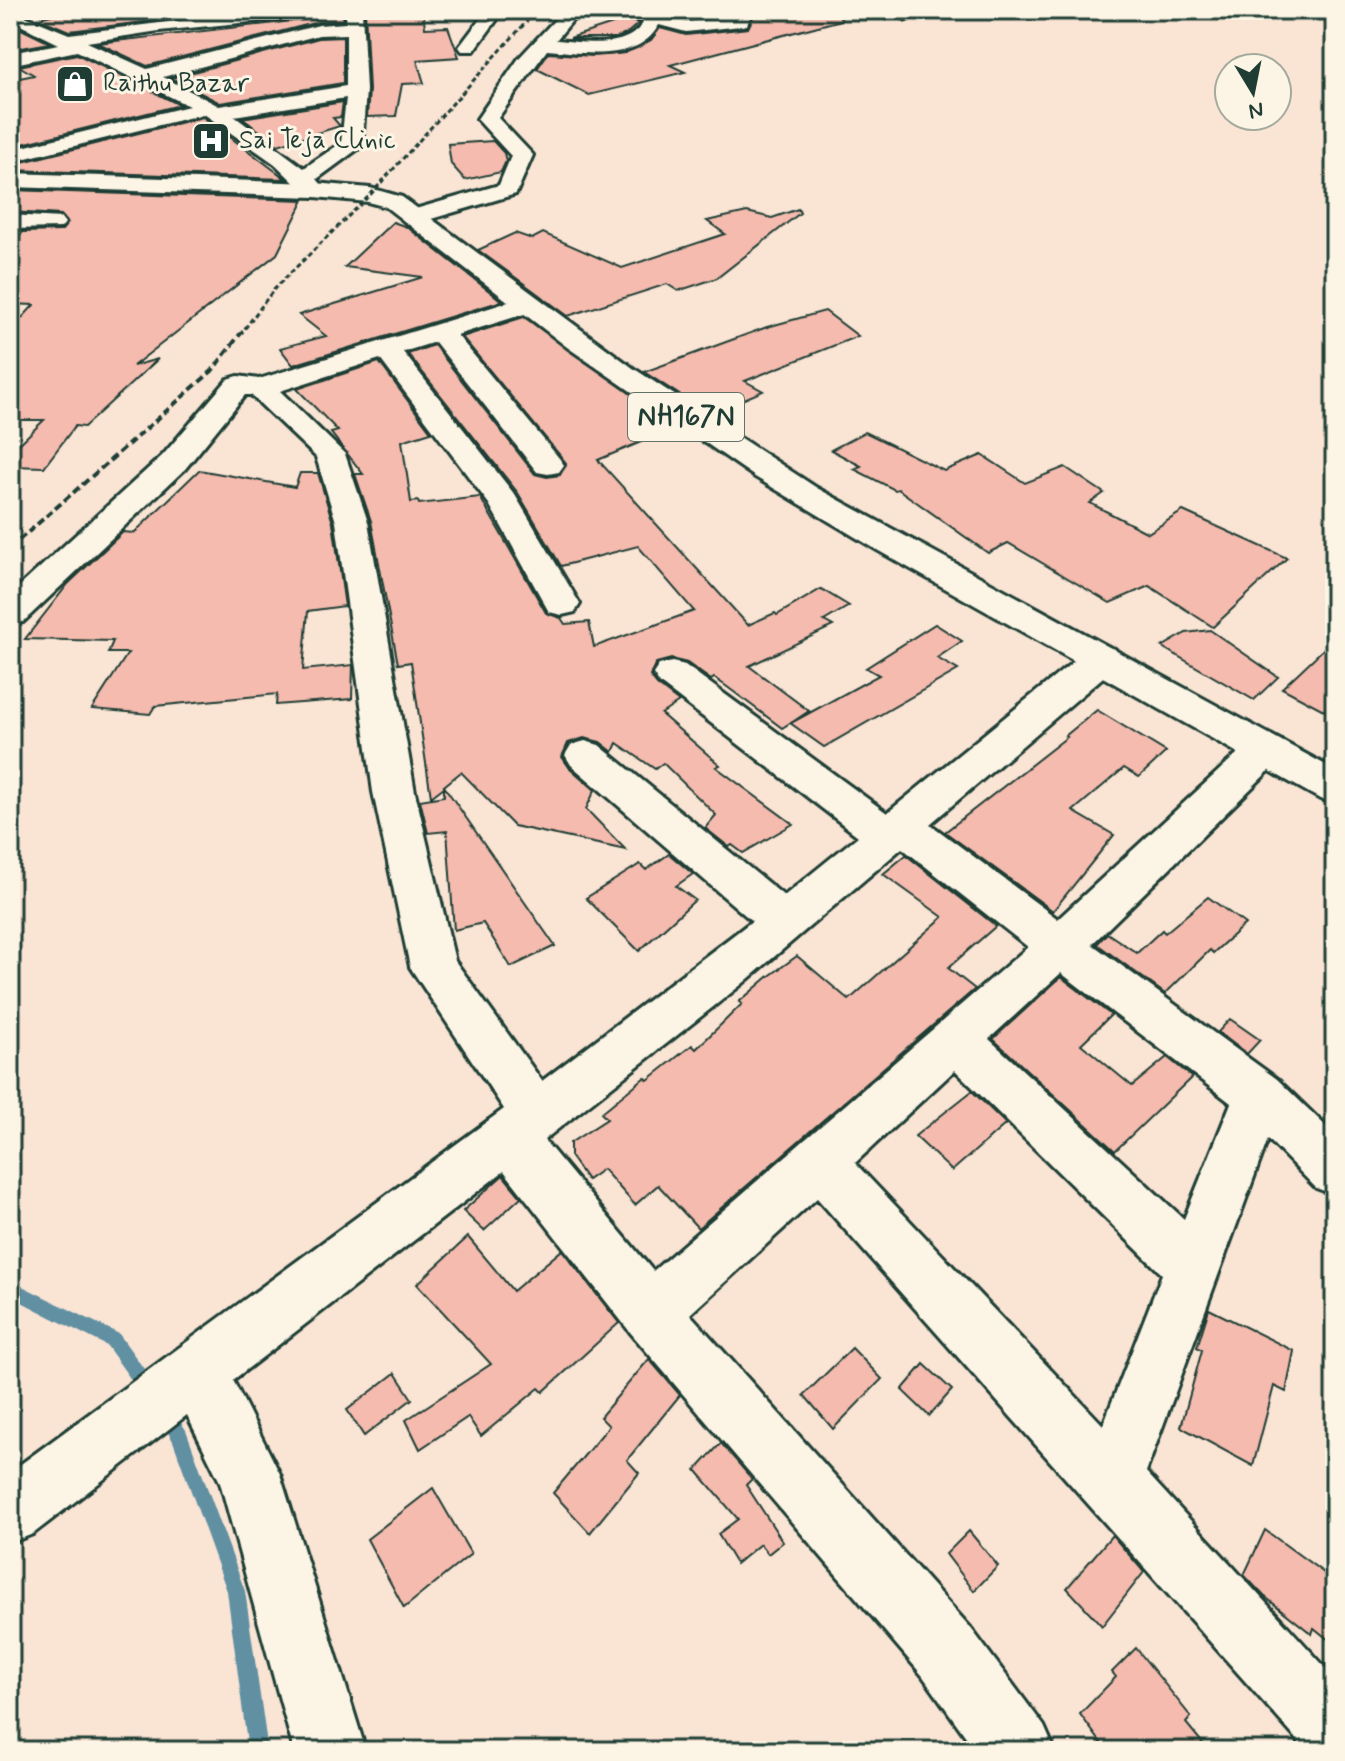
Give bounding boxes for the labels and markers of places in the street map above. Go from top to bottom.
shop icon: Raithu Bazar [54,63,96,105]
place label: Raithu Bazar [103,67,250,101]
hospital icon: Sai Teja Clinic [190,120,232,162]
place label: Sai Teja Clinic [239,124,396,158]

